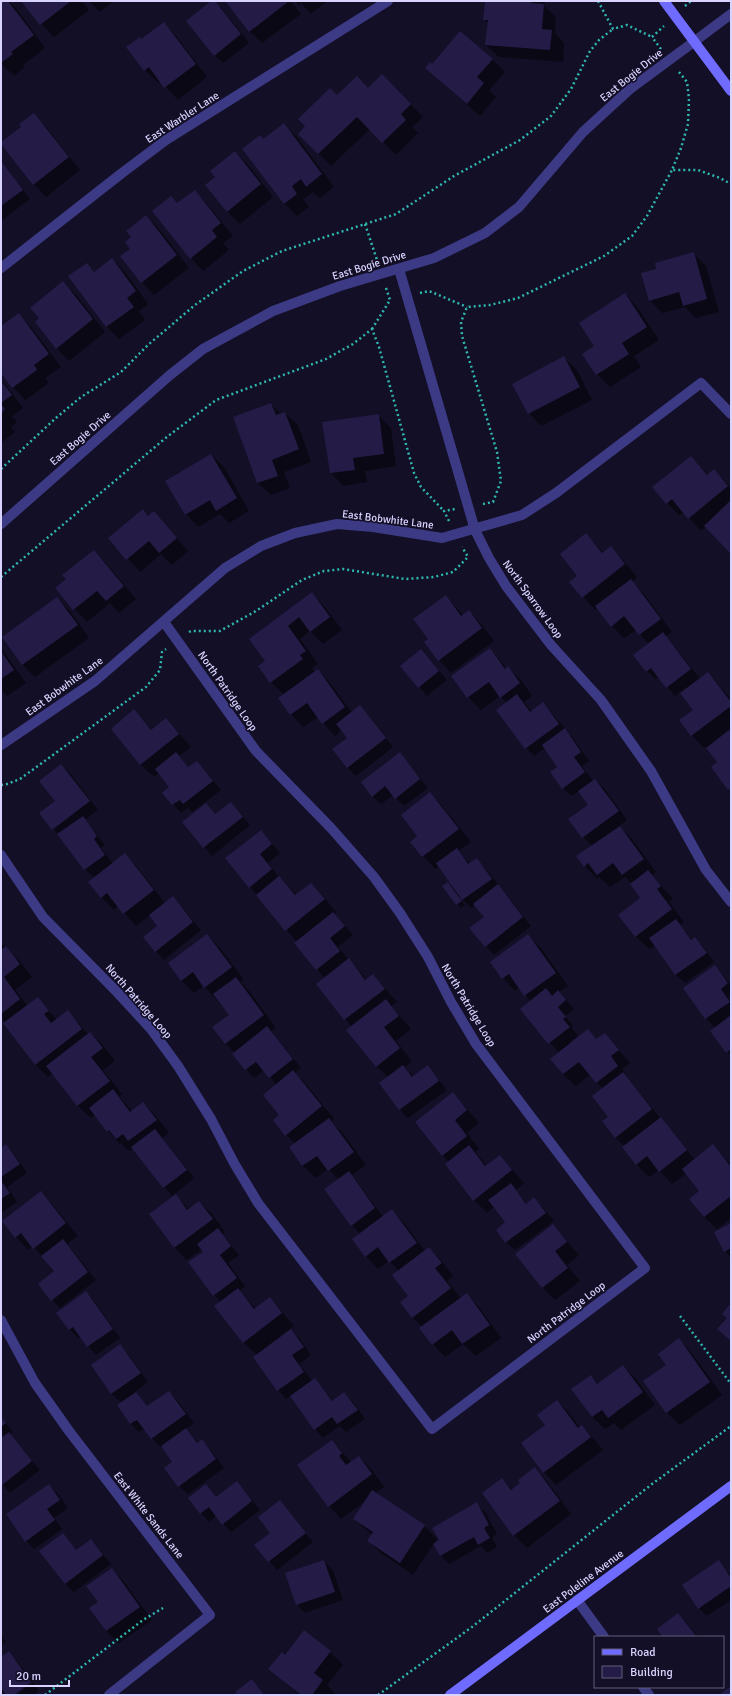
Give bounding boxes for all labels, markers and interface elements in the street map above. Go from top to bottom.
street label: East Bogie Drive [598,46,665,105]
street label: East Warbler Lane [143,89,221,146]
street label: East Bogie Drive [331,248,408,283]
street label: East Bogie Drive [47,408,113,468]
street label: East Bobwhite Lane [341,507,435,532]
street label: North Sparrow Loop [500,558,566,641]
street label: North Patridge Loop [195,649,260,734]
street label: East Bobwhite Lane [23,654,105,719]
street label: North Patridge Loop [103,961,175,1041]
street label: North Patridge Loop [439,961,499,1049]
street label: North Patridge Loop [525,1279,608,1346]
street label: East White Sands Lane [111,1469,186,1561]
street label: East Poleline Avenue [540,1547,626,1616]
legend [594,1636,724,1688]
text: Road [630,1645,656,1660]
scale bar [10,1662,69,1688]
text: Building [630,1665,673,1680]
text: 20 m [16,1669,41,1684]

